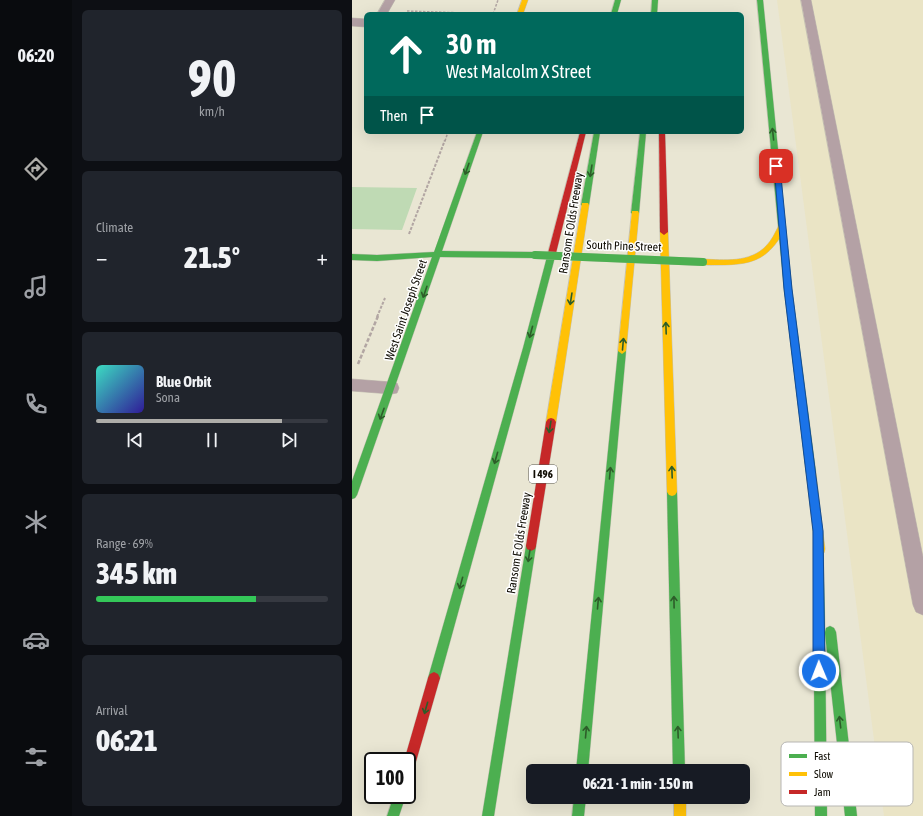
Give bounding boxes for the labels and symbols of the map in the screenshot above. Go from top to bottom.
one-way arrow [769,127,777,140]
pin [759,149,793,183]
one-way arrow [463,162,470,175]
one-way arrow [587,164,595,177]
street label: Ransom E Olds Freeway [556,171,586,275]
street label: South Pine Street [586,238,662,254]
street label: West Saint Joseph Street [382,257,430,362]
one-way arrow [420,285,428,297]
one-way arrow [567,292,575,305]
one-way arrow [663,322,670,335]
one-way arrow [527,326,534,339]
one-way arrow [619,338,626,351]
one-way arrow [377,408,385,420]
one-way arrow [546,420,554,433]
one-way arrow [492,451,499,464]
road number: I 496 [529,465,557,483]
one-way arrow [668,466,676,479]
one-way arrow [607,467,614,480]
street label: Ransom E Olds Freeway [504,491,534,595]
one-way arrow [525,549,533,562]
one-way arrow [457,576,464,589]
one-way arrow [670,596,678,609]
one-way arrow [595,597,602,610]
position arrow [798,650,840,692]
one-way arrow [421,701,429,714]
one-way arrow [836,716,844,729]
one-way arrow [582,726,590,739]
one-way arrow [675,726,682,739]
legend [781,742,913,806]
text: Fast [814,750,830,762]
speed limit sign: 100 [364,752,416,804]
text: Slow [814,768,833,780]
text: Jam [814,786,831,798]

